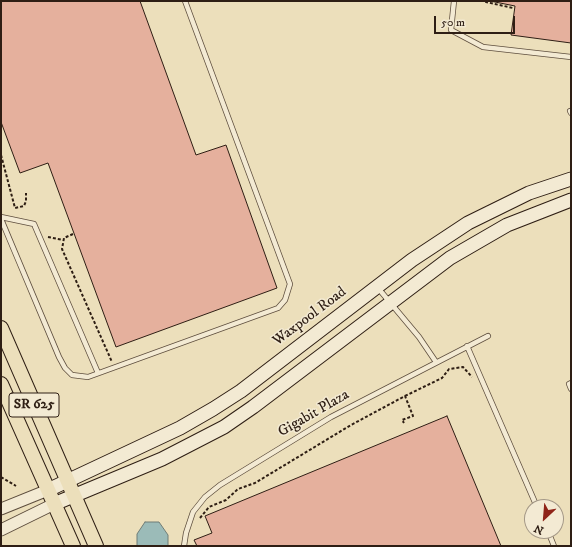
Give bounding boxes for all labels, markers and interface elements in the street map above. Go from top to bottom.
scale bar [436,8,517,34]
text: 50 m [441,15,465,30]
street label: Waxpool Road [270,284,350,350]
street label: Gigabit Plaza [275,386,353,442]
road number: SR 625 [9,393,59,417]
north arrow [524,499,564,539]
text: N [532,521,546,537]

